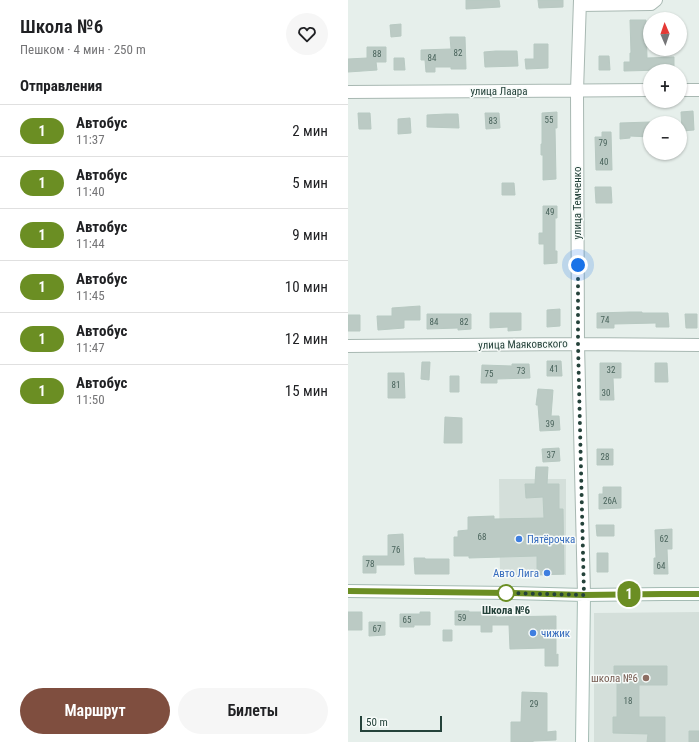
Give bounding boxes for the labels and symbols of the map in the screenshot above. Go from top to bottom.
north arrow [643,12,687,56]
house number: 82 [454,48,463,58]
house number: 88 [373,49,381,59]
house number: 84 [428,53,437,63]
street label: улица Лаара [470,85,528,98]
house number: 55 [545,115,554,125]
house number: 83 [489,116,497,126]
house number: 79 [599,138,607,148]
house number: 40 [600,157,608,167]
street label: улица Темченко [571,166,584,240]
house number: 49 [546,207,554,217]
your location [568,255,588,275]
house number: 74 [601,315,610,325]
house number: 84 [430,317,439,327]
house number: 82 [460,317,469,327]
street label: улица Маяковского [478,337,568,352]
house number: 41 [550,364,558,374]
house number: 32 [607,365,616,375]
house number: 73 [517,366,525,376]
house number: 75 [485,369,494,379]
house number: 81 [392,380,400,390]
house number: 30 [602,388,610,398]
house number: 39 [546,419,554,429]
house number: 37 [547,450,556,460]
house number: 28 [601,452,609,462]
house number: 26А [603,496,617,506]
house number: 68 [478,532,486,542]
place label: Пятёрочка [527,533,575,546]
marker: Пятёрочка [514,534,524,544]
house number: 62 [660,534,669,544]
house number: 76 [392,545,400,555]
house number: 78 [366,559,374,569]
house number: 64 [657,561,666,571]
place label: Авто Лига [493,567,539,580]
marker: Авто Лига [542,568,552,578]
line badge: 1 [616,581,642,607]
marker: Школа №6 [497,584,515,602]
place label: Школа №6 [482,604,531,617]
house number: 59 [458,613,466,623]
house number: 65 [403,615,412,625]
house number: 67 [373,624,382,634]
place label: чижик [541,627,571,640]
marker: чижик [528,628,538,638]
place label: школа №6 [591,672,638,685]
marker: школа №6 [641,673,651,683]
house number: 18 [624,696,632,706]
house number: 29 [530,699,538,709]
scale bar [360,714,442,733]

